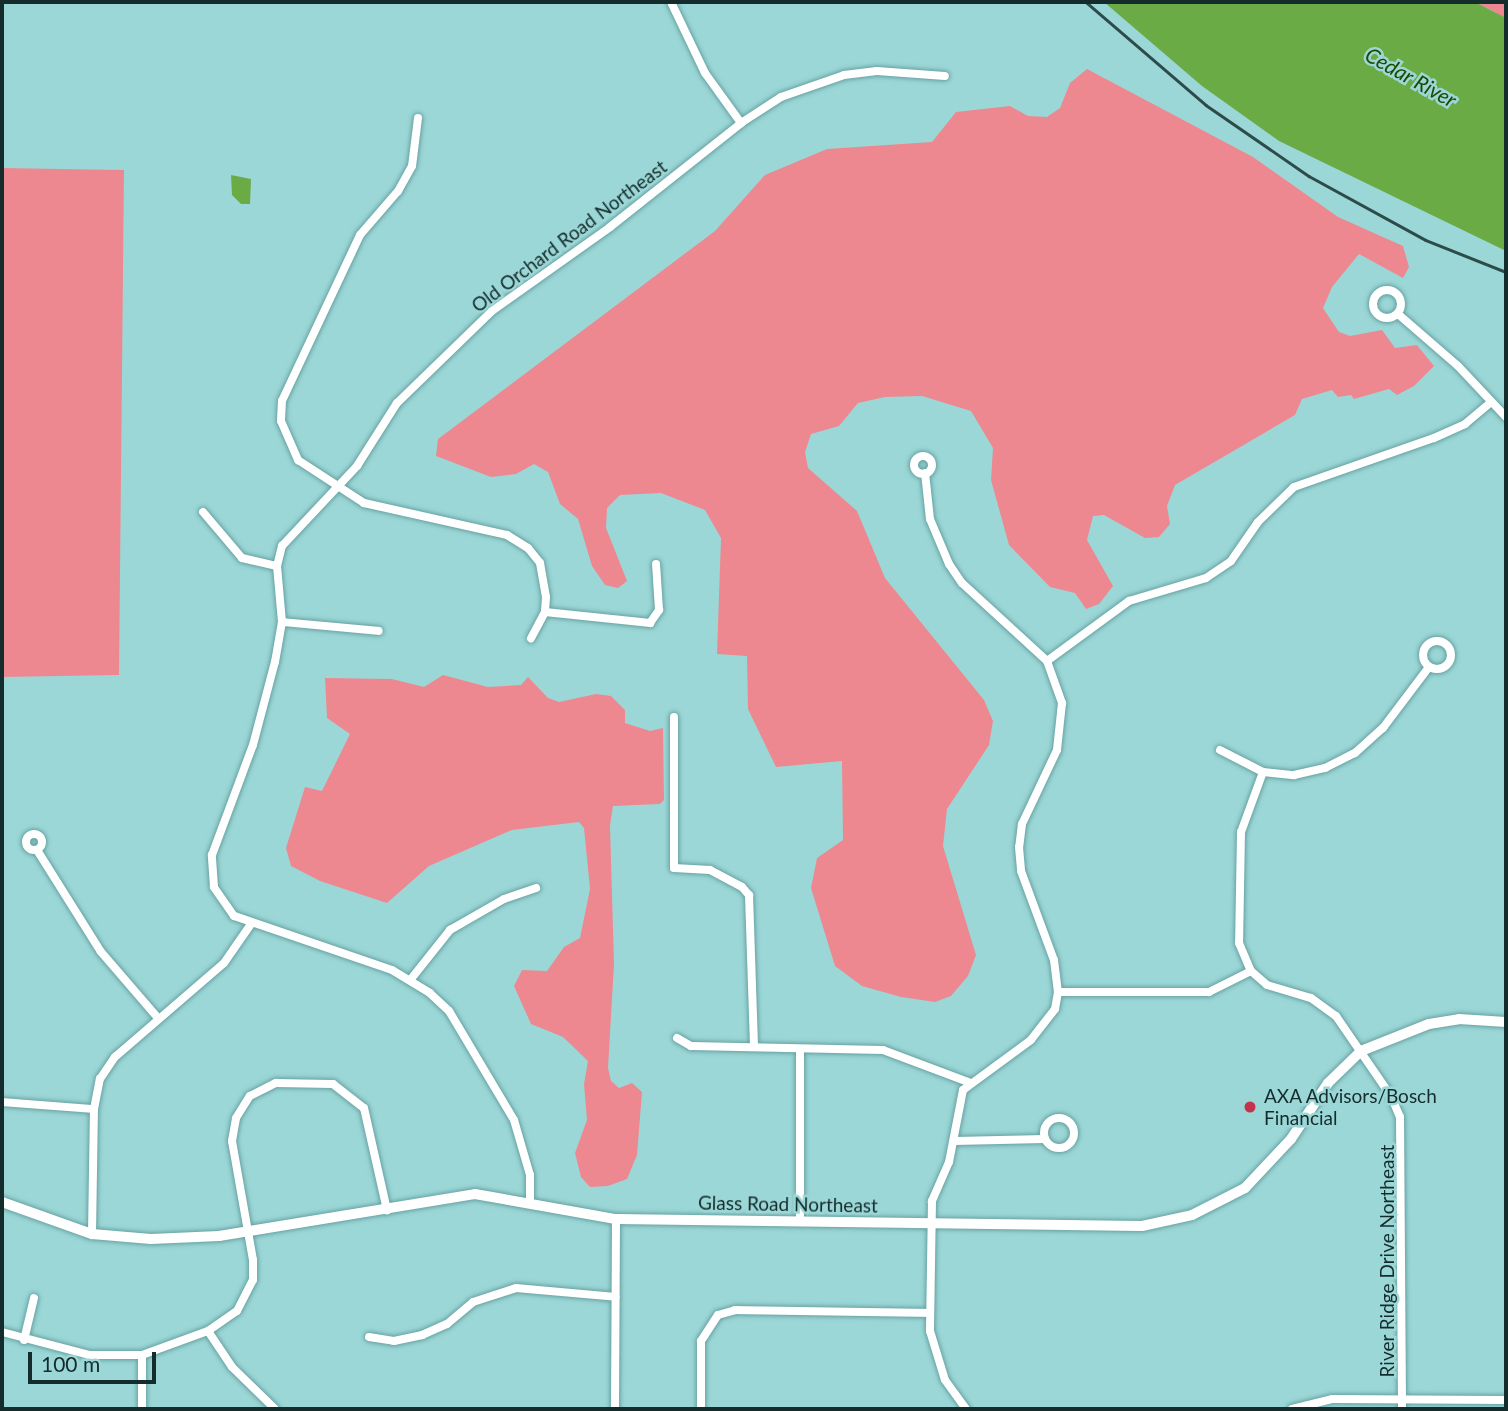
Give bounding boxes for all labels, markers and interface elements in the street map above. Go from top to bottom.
water label: Cedar River [1361,42,1461,112]
street label: Old Orchard Road Northeast [467,155,671,317]
place label: AXA Advisors/Bosch Financial [1264,1085,1438,1129]
marker: AXA Advisors/Bosch Financial [1242,1099,1258,1115]
street label: River Ridge Drive Northeast [1376,1144,1398,1378]
street label: Glass Road Northeast [698,1191,878,1217]
scale bar [32,1338,159,1382]
text: 100 m [41,1351,100,1376]

